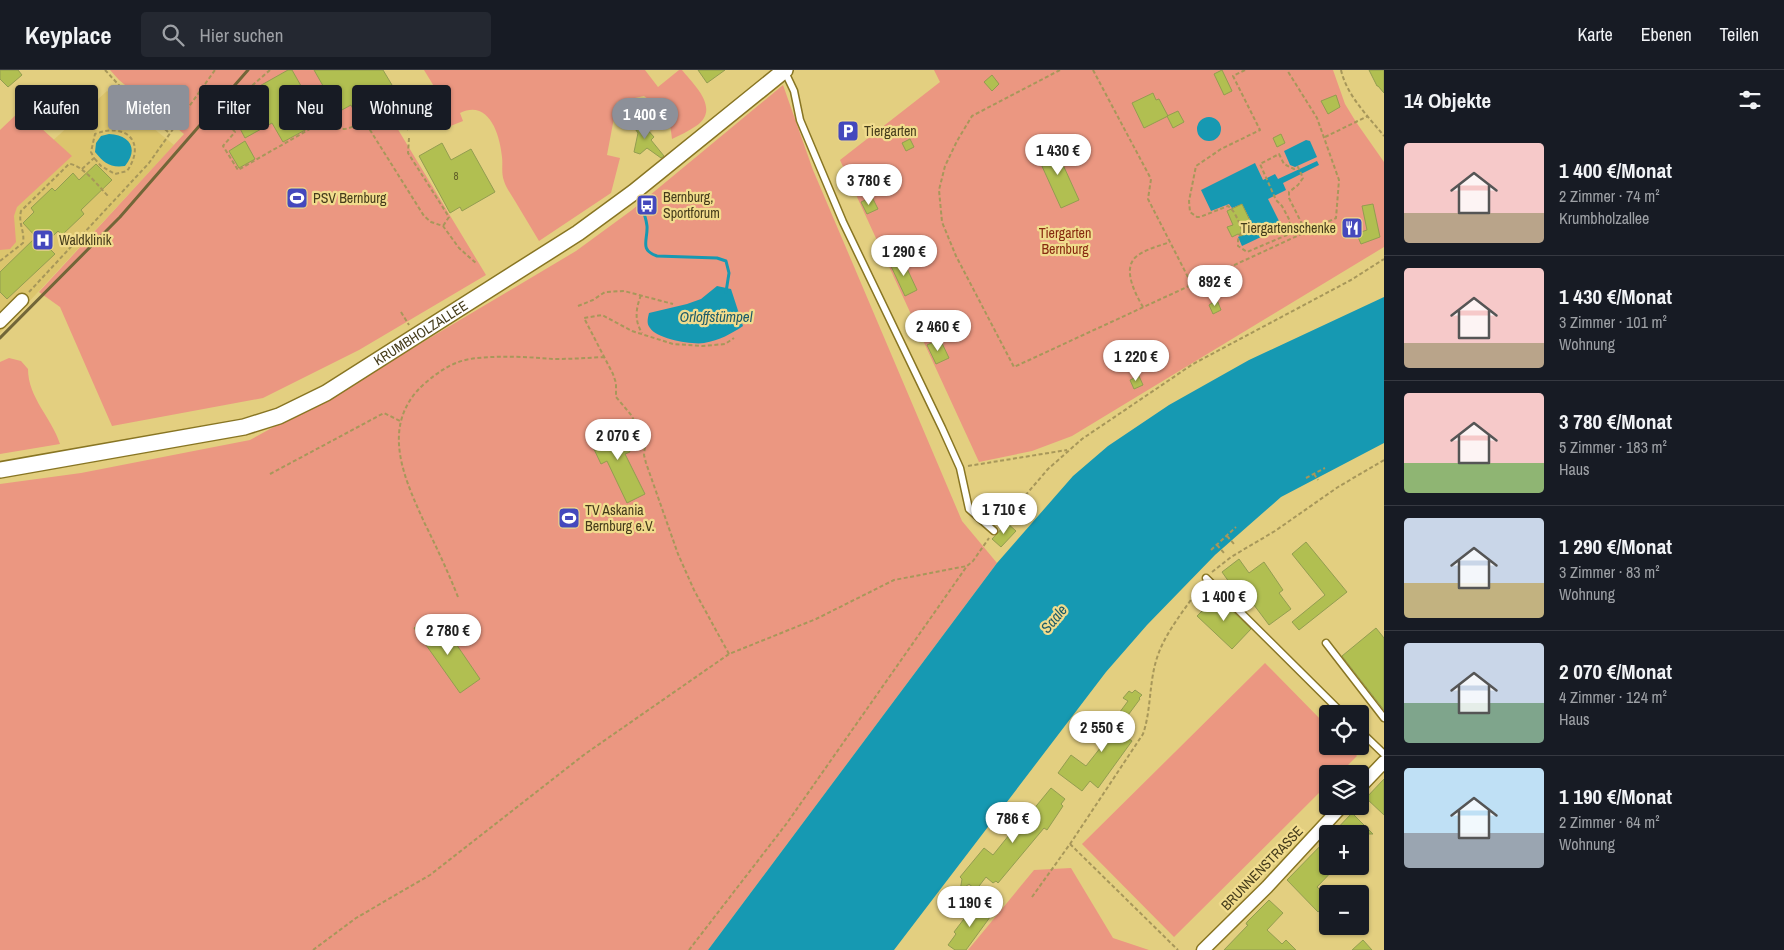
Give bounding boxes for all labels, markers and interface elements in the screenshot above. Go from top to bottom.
search box [141,12,491,57]
text: Keyplace [25,19,111,51]
icon: search [159,21,187,49]
text: Hier suchen [199,22,283,48]
text: Karte [1577,22,1613,47]
text: Ebenen [1641,22,1692,47]
text: Teilen [1720,22,1759,47]
chip: Kaufen [15,85,98,130]
chip: Mieten [108,85,189,130]
chip: Filter [199,85,269,130]
chip: Neu [279,85,342,130]
chip: Wohnung [352,85,451,130]
text: 14 Objekte [1404,86,1491,115]
icon: filters [1736,86,1764,114]
pin: 1 400 € [599,98,691,140]
text: 1 400 € [623,103,667,125]
parking icon: Tiergarten [836,119,860,143]
place label: Tiergarten [864,122,917,140]
pin: 1 430 € [1012,134,1104,176]
text: 1 430 € [1036,139,1080,161]
text: 1 400 €/Monat [1559,156,1672,185]
icon: home [1444,163,1504,223]
pin: 3 780 € [823,164,915,206]
house number: 8 [453,169,459,183]
text: 3 780 € [847,169,891,191]
text: 2 Zimmer · 74 m² [1559,185,1660,207]
sports icon: PSV Bernburg [285,186,309,210]
place label: Bernburg, Sportforum [663,188,720,222]
place label: PSV Bernburg [313,189,387,207]
bus stop icon: Bernburg, Sportforum [635,193,659,217]
text: Krumbholzallee [1559,207,1649,229]
restaurant icon: Tiergartenschenke [1340,216,1364,240]
place label: Tiergartenschenke [1241,219,1336,237]
park label: Tiergarten Bernburg [1039,224,1091,258]
hospital icon: Waldklinik [31,228,55,252]
place label: Waldklinik [59,231,112,249]
pin: 1 290 € [858,234,950,277]
text: 1 290 € [882,240,926,262]
pin: 892 € [1180,264,1250,307]
text: 892 € [1199,270,1231,292]
text: 1 430 €/Monat [1559,282,1672,311]
icon: home [1444,288,1504,348]
street label: KRUMBHOLZALLEE [370,296,471,369]
water label: Orloffstümpel [680,306,753,327]
pin: 2 460 € [892,310,984,352]
text: 3 Zimmer · 101 m² [1559,311,1667,333]
text: 2 460 € [916,315,960,337]
text: Wohnung [1559,333,1615,355]
pin: 1 220 € [1090,340,1182,382]
text: 1 220 € [1114,345,1158,367]
text: 3 780 €/Monat [1559,407,1672,436]
icon: home [1444,413,1504,473]
pin: 2 070 € [572,418,664,461]
text: 2 070 € [596,424,640,446]
text: 5 Zimmer · 183 m² [1559,436,1667,458]
text: Haus [1559,458,1590,480]
pin: 1 710 € [958,492,1050,535]
text: 1 710 € [982,498,1026,520]
place label: TV Askania Bernburg e.V. [585,501,655,535]
sports icon: TV Askania Bernburg e.V. [557,506,581,530]
text: 1 290 €/Monat [1559,532,1672,561]
icon: home [1444,538,1504,598]
text: 3 Zimmer · 83 m² [1559,561,1660,583]
pin: 1 400 € [1178,580,1270,622]
text: Wohnung [1559,583,1615,605]
text: 1 400 € [1202,585,1246,607]
water label: Saale [1035,600,1072,637]
pin: 2 780 € [402,614,494,656]
text: 2 780 € [426,619,470,641]
text: 2 070 €/Monat [1559,657,1672,686]
icon: home [1444,663,1504,723]
text: 4 Zimmer · 124 m² [1559,686,1667,708]
map controls [1319,705,1369,935]
button: locate [1319,705,1369,755]
text: Haus [1559,708,1590,730]
pin: 2 550 € [1056,710,1148,753]
text: 2 550 € [1080,716,1124,738]
button: layers [1319,765,1369,815]
text: 1 190 €/Monat [1559,782,1672,811]
icon: home [1444,788,1504,848]
pin: 786 € [978,802,1048,844]
text: 786 € [997,807,1029,829]
text: 2 Zimmer · 64 m² [1559,811,1660,833]
street label: BRUNNENSTRASSE [1217,822,1307,914]
button: + [1319,825,1369,875]
text: Wohnung [1559,833,1615,855]
button: − [1319,885,1369,935]
pin: 1 190 € [924,886,1016,928]
text: 1 190 € [948,891,992,913]

